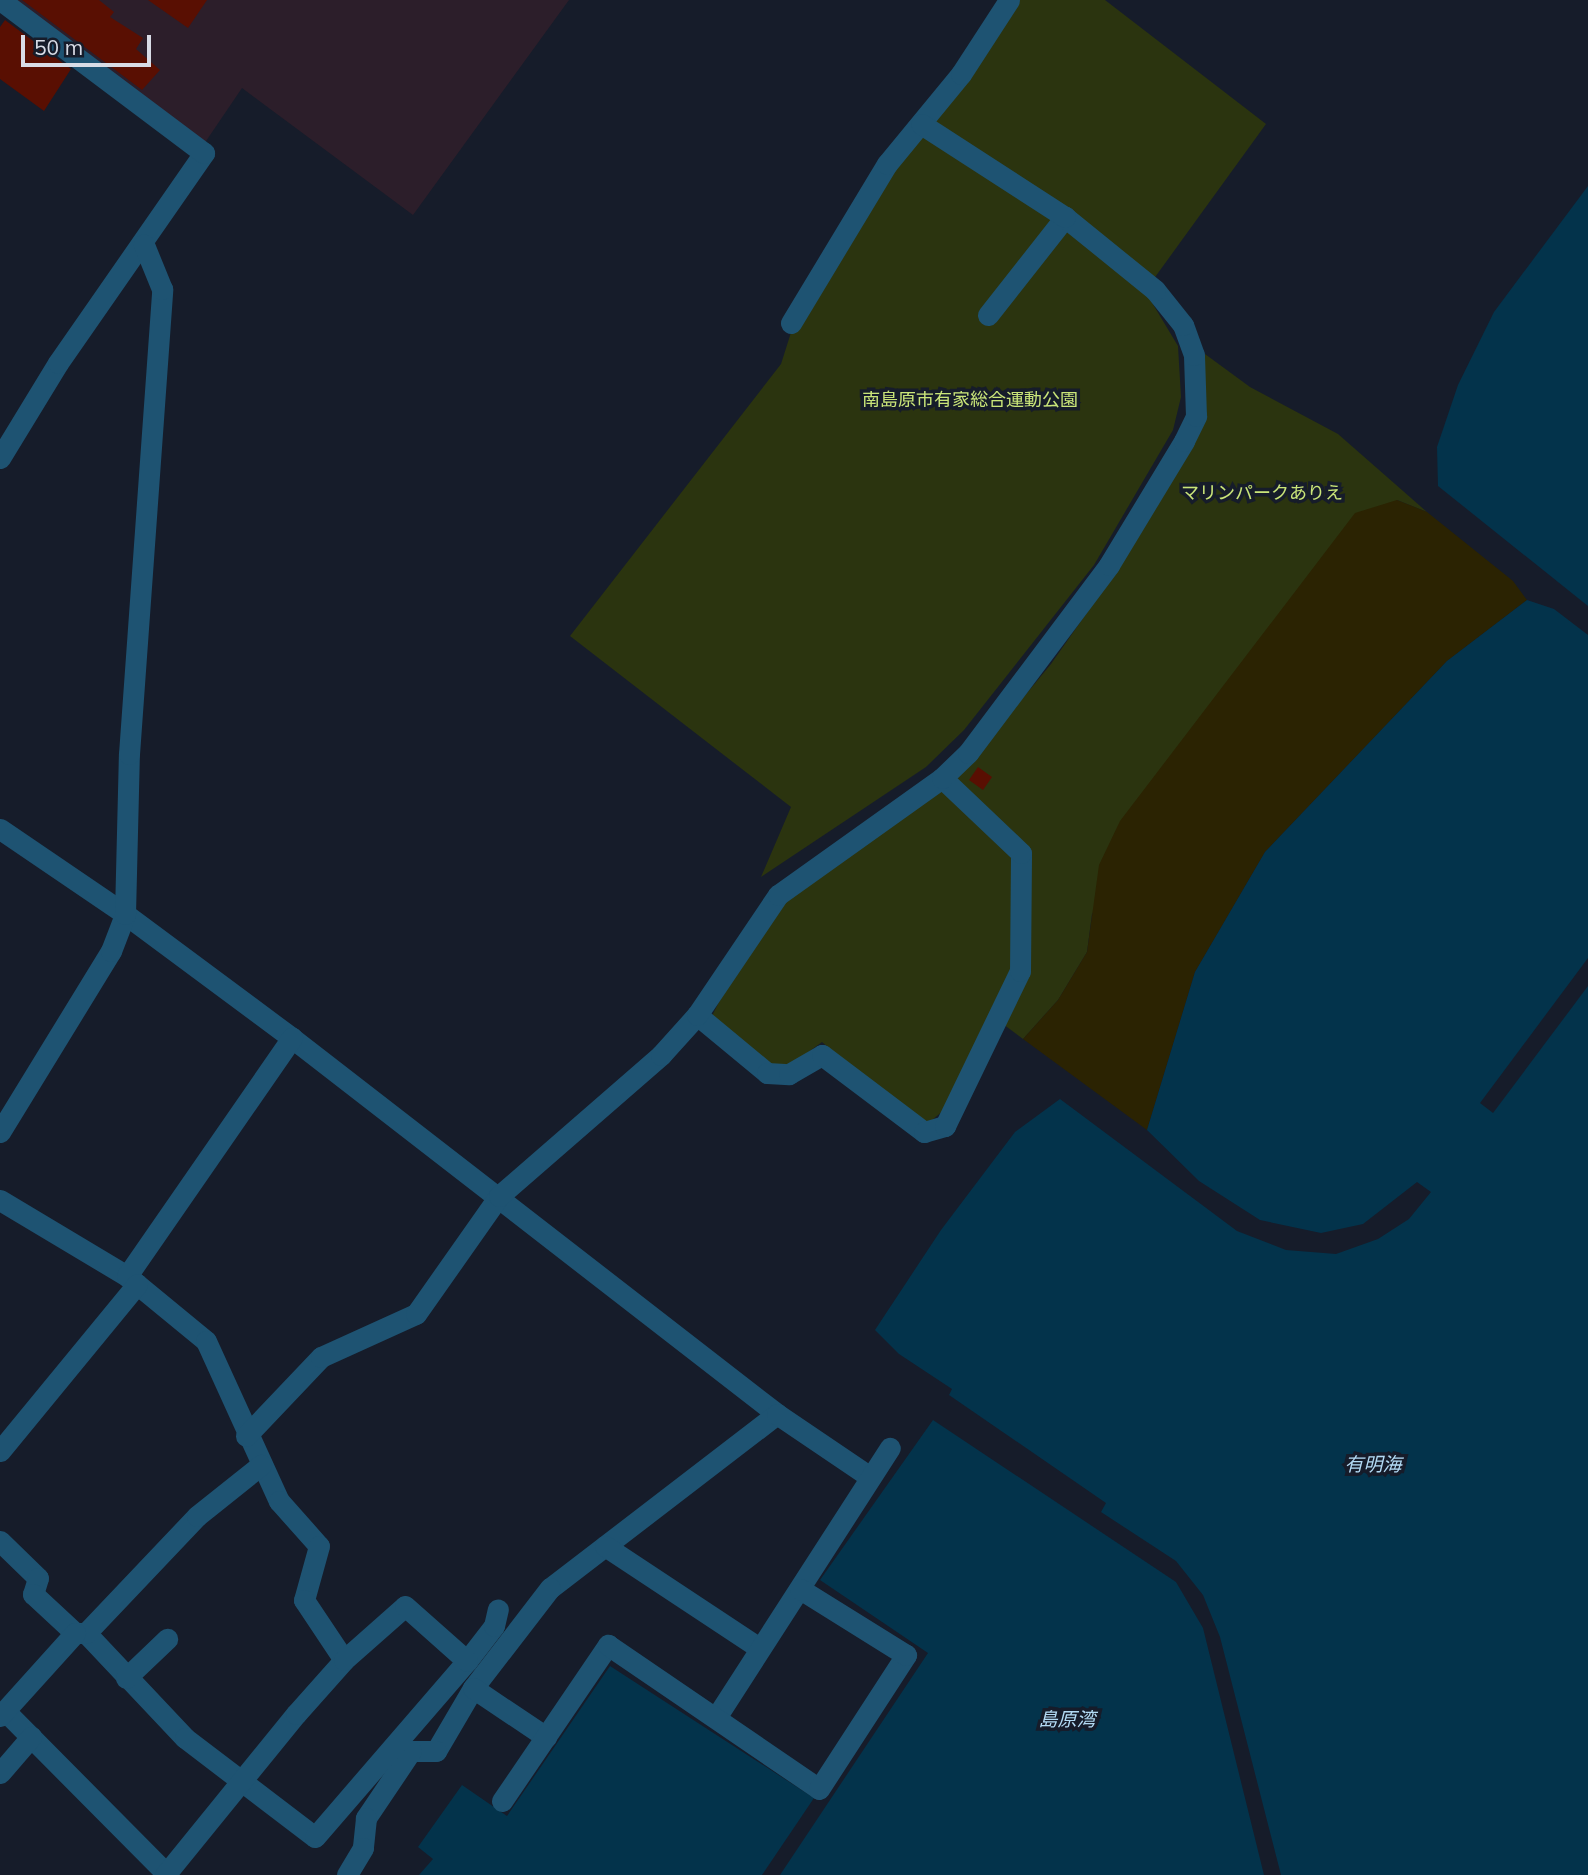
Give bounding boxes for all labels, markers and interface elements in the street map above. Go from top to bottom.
scale bar [24,21,154,65]
text: 50 m [34,34,83,60]
park label: 南島原市有家総合運動公園 [862,389,1078,411]
park label: マリンパークありえ [1181,482,1343,504]
water label: 有明海 [1345,1454,1401,1476]
water label: 島原湾 [1039,1709,1095,1731]

